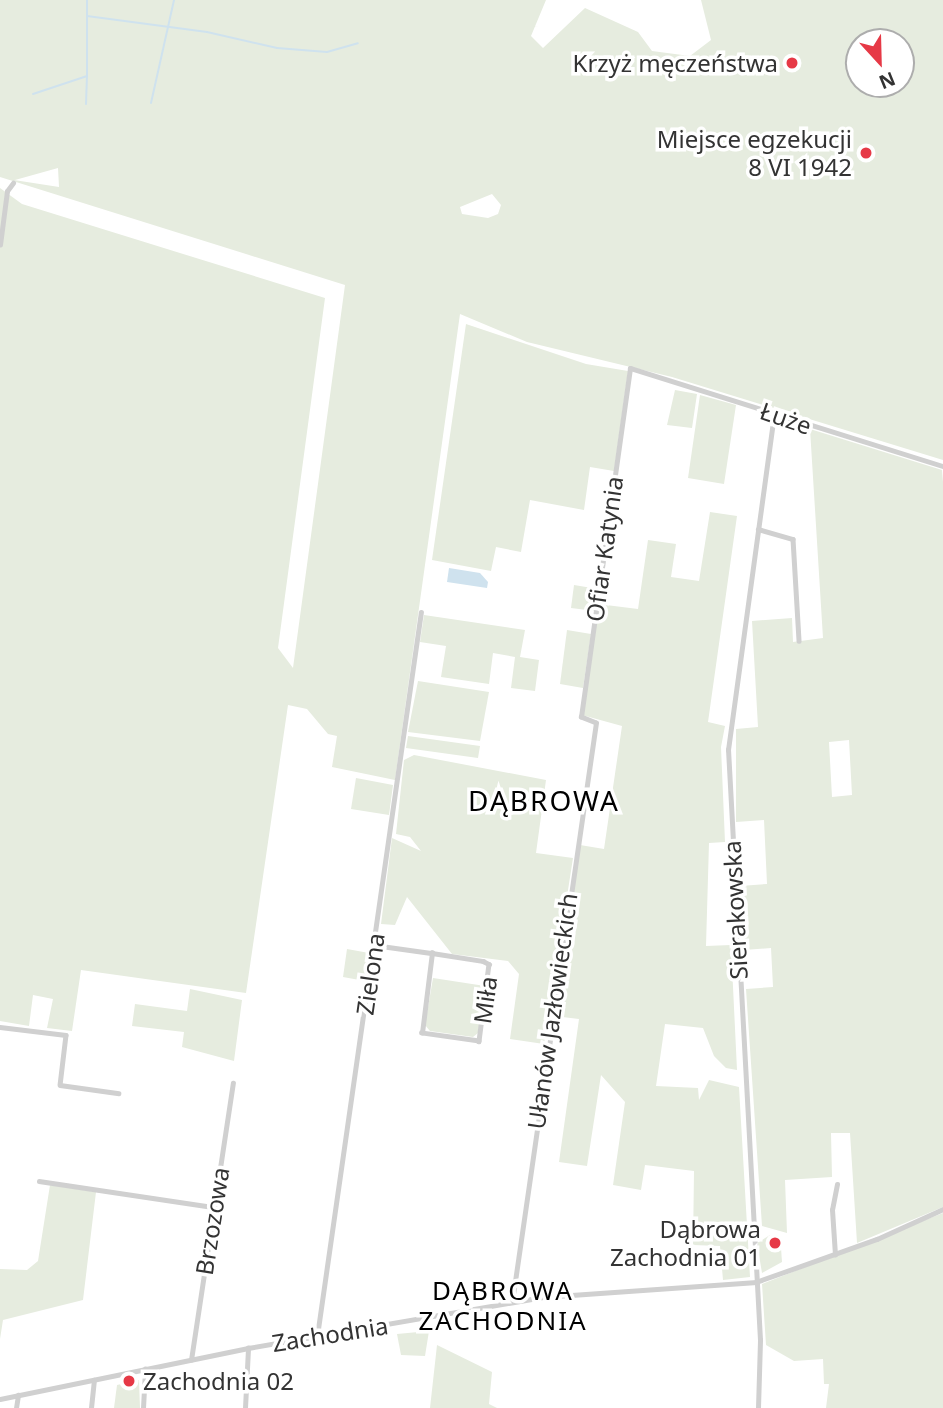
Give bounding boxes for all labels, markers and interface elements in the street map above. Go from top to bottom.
north arrow [845,28,915,98]
place label: Krzyż męczeństwa [573,49,778,77]
marker: Krzyż męczeństwa [784,55,800,71]
text: N [875,66,899,96]
place label: Miejsce egzekucji 8 VI 1942 [657,125,852,181]
marker: Miejsce egzekucji 8 VI 1942 [858,145,874,161]
street label: Łuże [757,396,815,440]
street label: Ofiar Katynia [580,474,628,624]
district label: DĄBROWA [469,783,619,817]
street label: Sierakowska [717,840,753,980]
street label: Ułanów Jazłowieckich [521,891,583,1131]
street label: Zielona [350,931,390,1017]
street label: Miła [467,974,503,1026]
street label: Brzozowa [189,1165,235,1277]
place label: Dąbrowa Zachodnia 01 [610,1215,761,1271]
marker: Dąbrowa Zachodnia 01 [767,1235,783,1251]
district label: DĄBROWA ZACHODNIA [420,1275,586,1336]
street label: Zachodnia [270,1311,390,1357]
place label: Zachodnia 02 [143,1367,294,1395]
marker: Zachodnia 02 [121,1373,137,1389]

